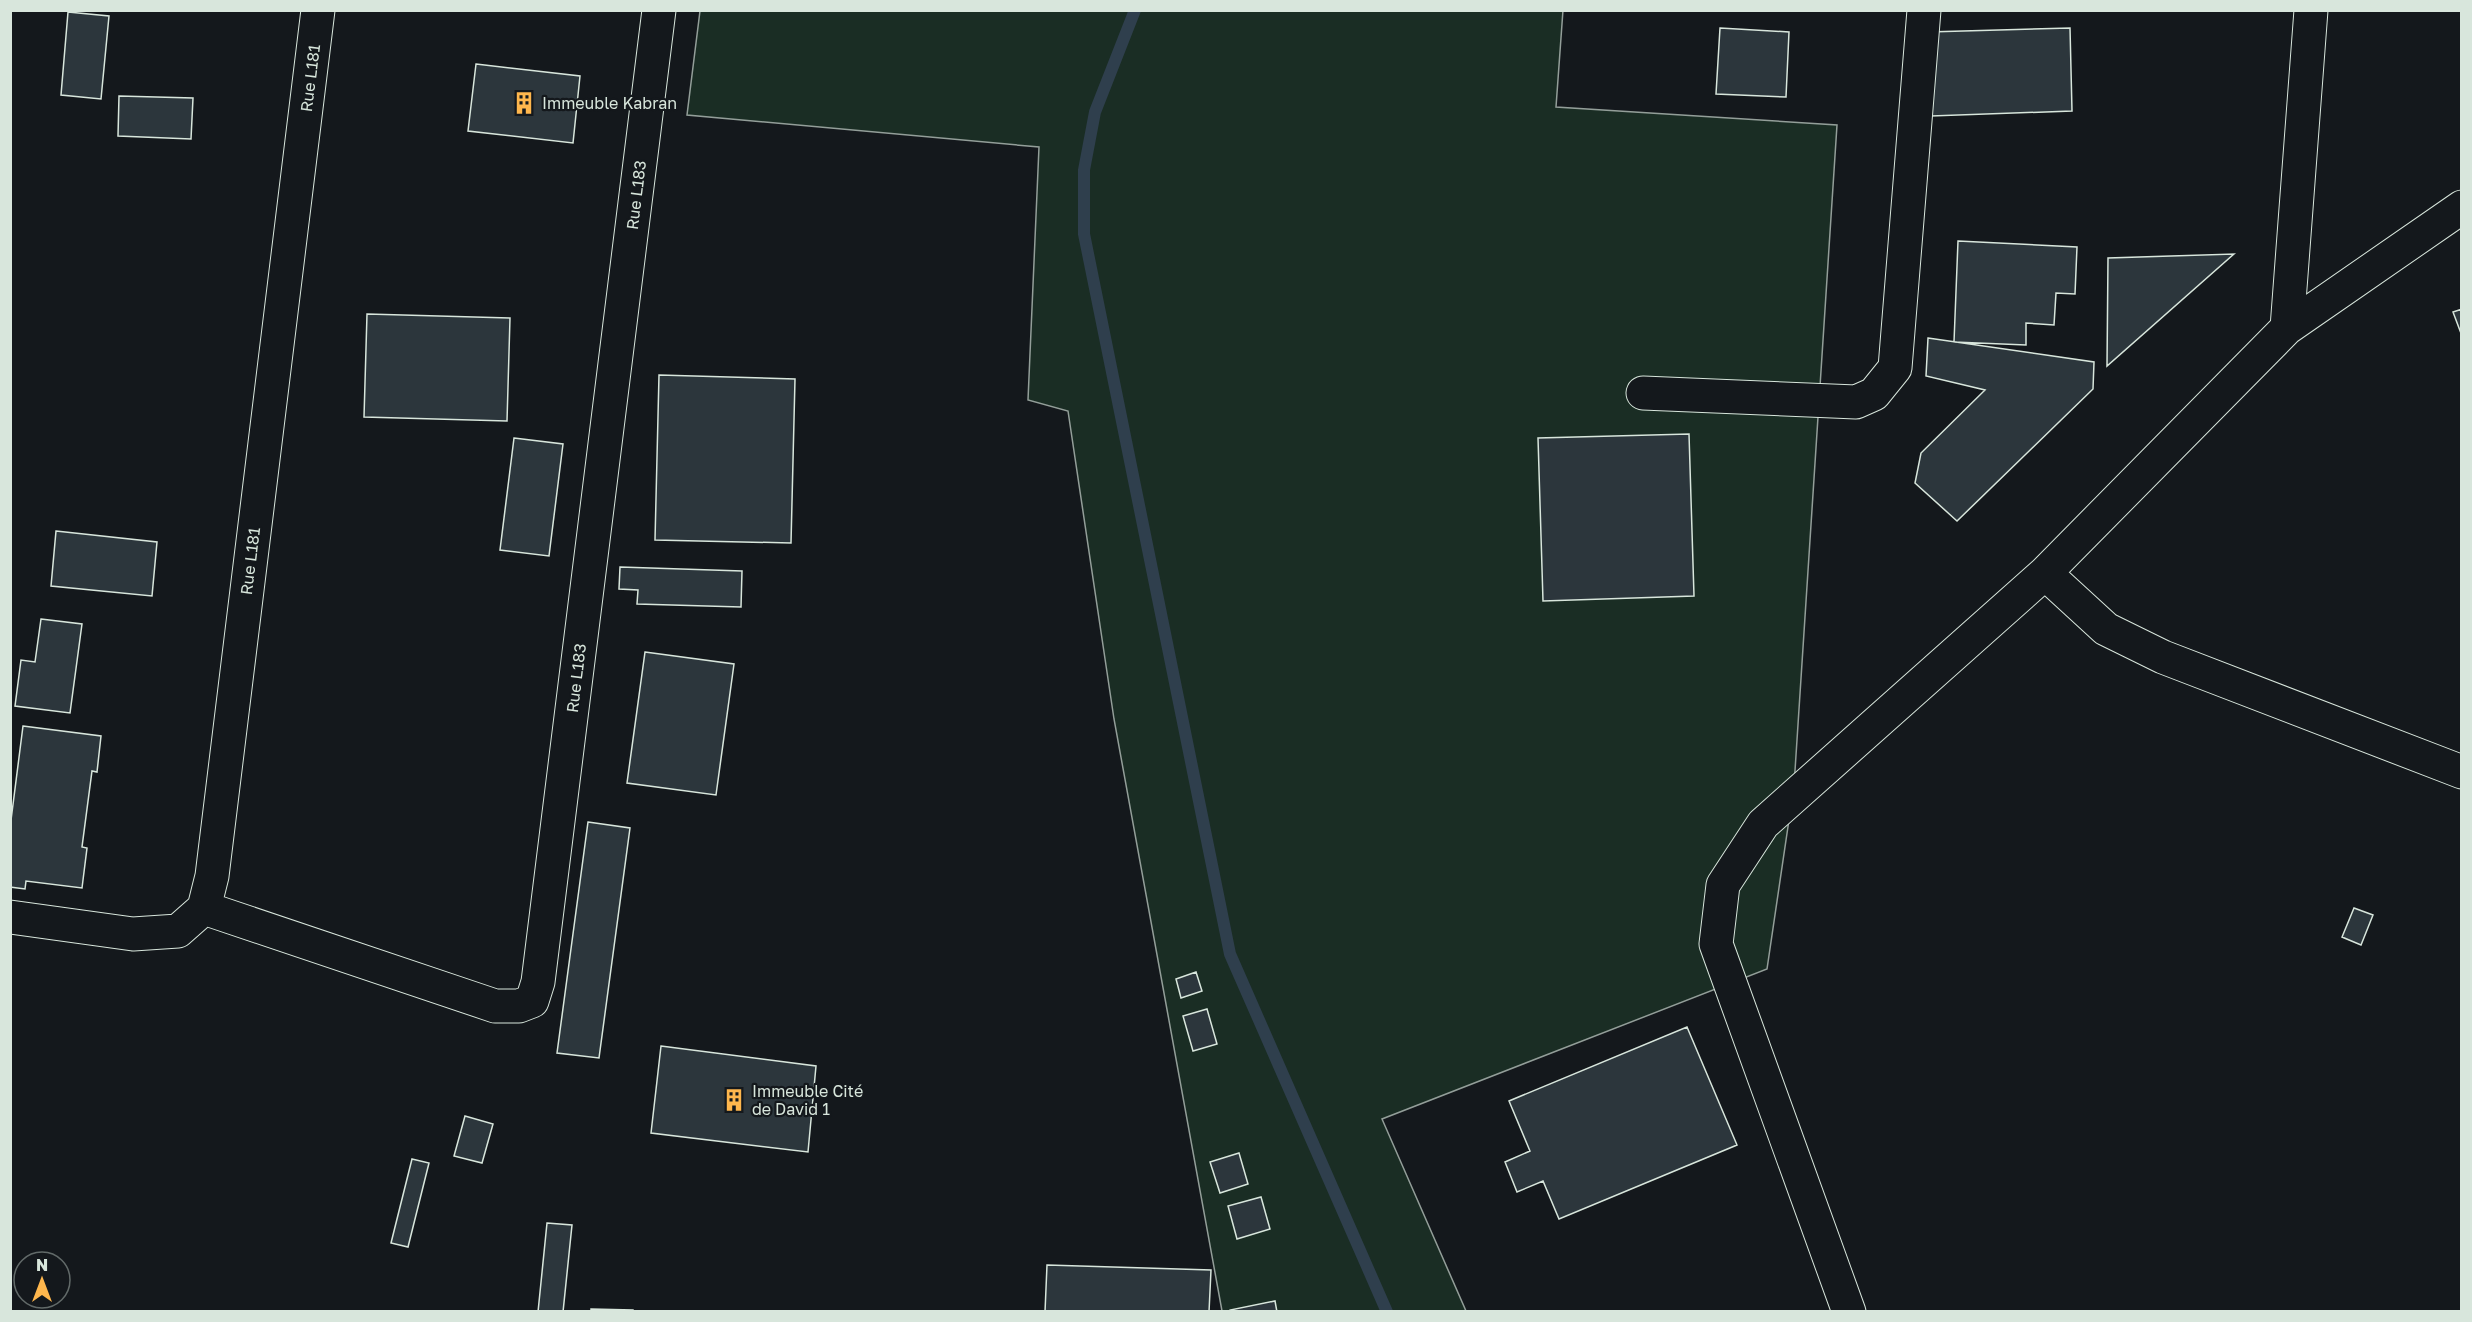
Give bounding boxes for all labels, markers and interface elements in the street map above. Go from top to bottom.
street label: Rue L181 [296,43,324,113]
building icon: Immeuble Kabran [511,90,537,116]
place label: Immeuble Kabran [542,93,677,113]
street label: Rue L183 [622,159,650,231]
street label: Rue L181 [236,526,264,596]
street label: Rue L183 [562,642,590,714]
place label: Immeuble Cité de David 1 [752,1081,863,1119]
building icon: Immeuble Cité de David 1 [721,1087,747,1113]
north arrow [12,1250,72,1310]
text: N [36,1255,48,1275]

